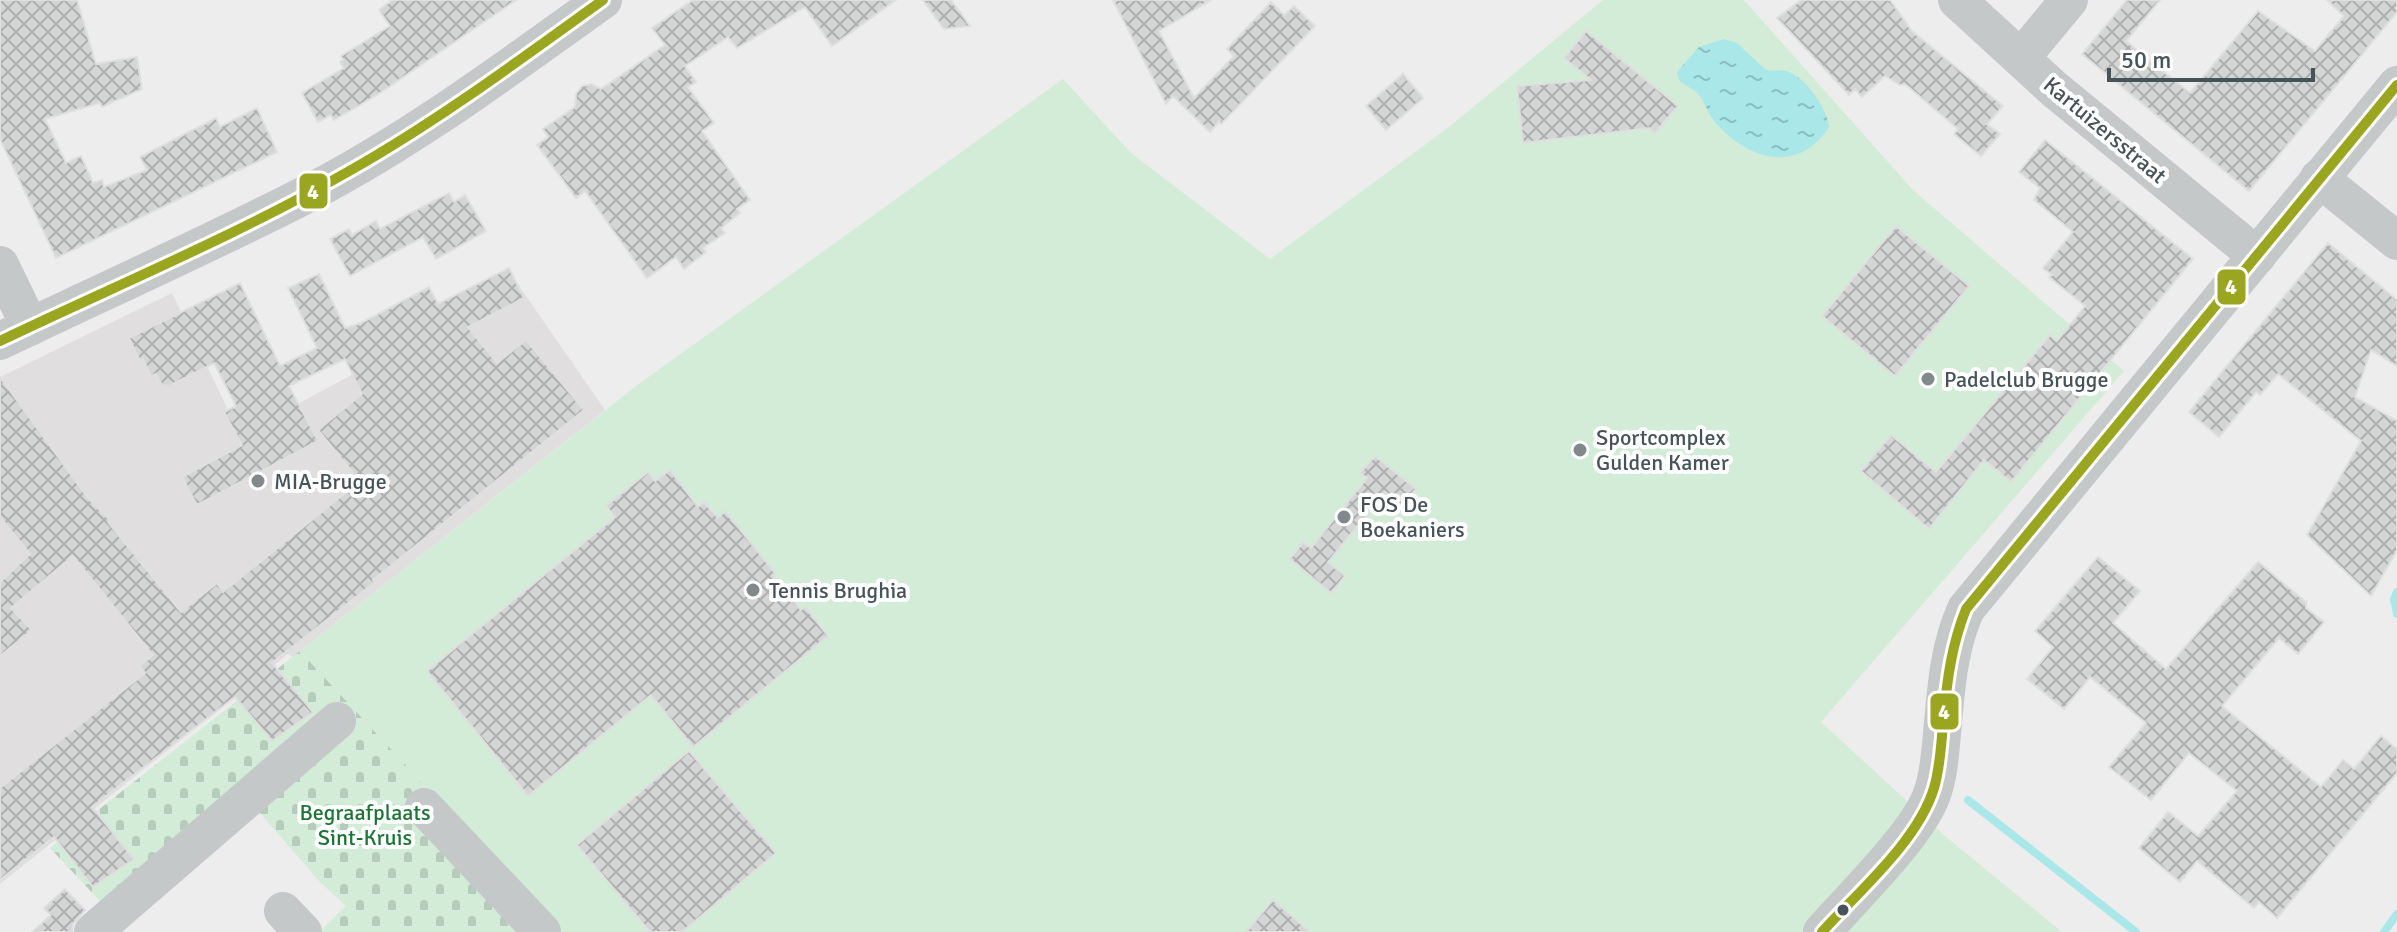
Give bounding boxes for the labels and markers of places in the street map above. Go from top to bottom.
place label: Padelclub Brugge [1944,366,2108,393]
marker: Padelclub Brugge [1919,370,1937,388]
place label: Sportcomplex Gulden Kamer [1596,424,1729,476]
marker: Sportcomplex Gulden Kamer [1571,441,1589,459]
place label: MIA-Brugge [274,468,387,495]
marker: MIA-Brugge [249,472,267,490]
place label: FOS De Boekaniers [1360,491,1465,543]
marker: FOS De Boekaniers [1335,508,1353,526]
place label: Tennis Brughia [769,577,907,604]
marker: Tennis Brughia [744,581,762,599]
unlabelled marker [1835,902,1851,918]

